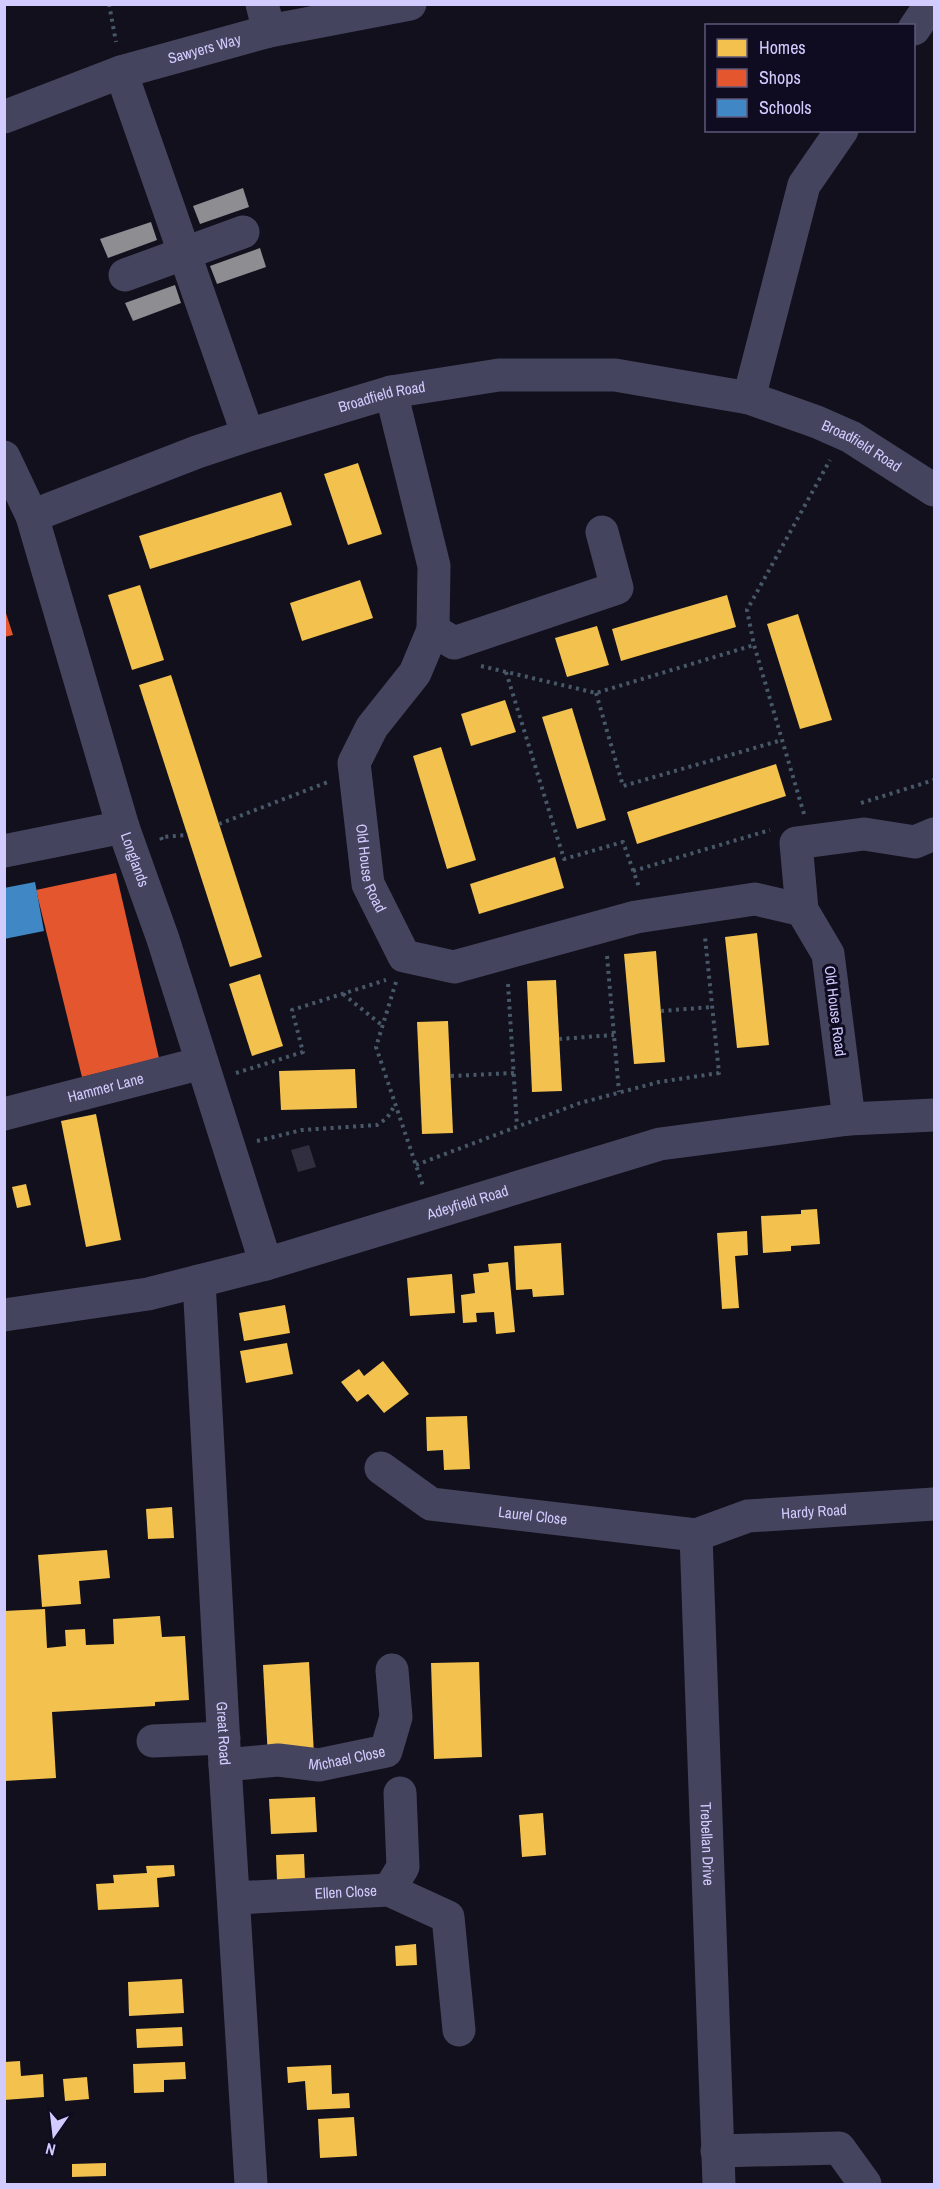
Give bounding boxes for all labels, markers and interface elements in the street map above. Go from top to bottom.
legend [705,24,915,132]
street label: Sawyers Way [166,28,244,68]
text: Homes [759,35,806,60]
text: Shops [759,65,801,90]
text: Schools [759,95,812,120]
street label: Broadfield Road [336,376,427,417]
street label: Broadfield Road [819,414,906,477]
street label: Old House Road [351,823,392,916]
street label: Longlands [116,829,155,890]
street label: Old House Road [820,965,851,1057]
street label: Hammer Lane [65,1067,146,1107]
street label: Adeyfield Road [423,1180,511,1225]
street label: Hardy Road [781,1499,848,1524]
street label: Laurel Close [497,1501,568,1530]
street label: Great Road [212,1701,236,1766]
street label: Michael Close [307,1740,387,1775]
street label: Trebellan Drive [695,1802,719,1886]
street label: Ellen Close [314,1880,378,1904]
north arrow [24,2105,84,2165]
text: N [43,2138,58,2161]

